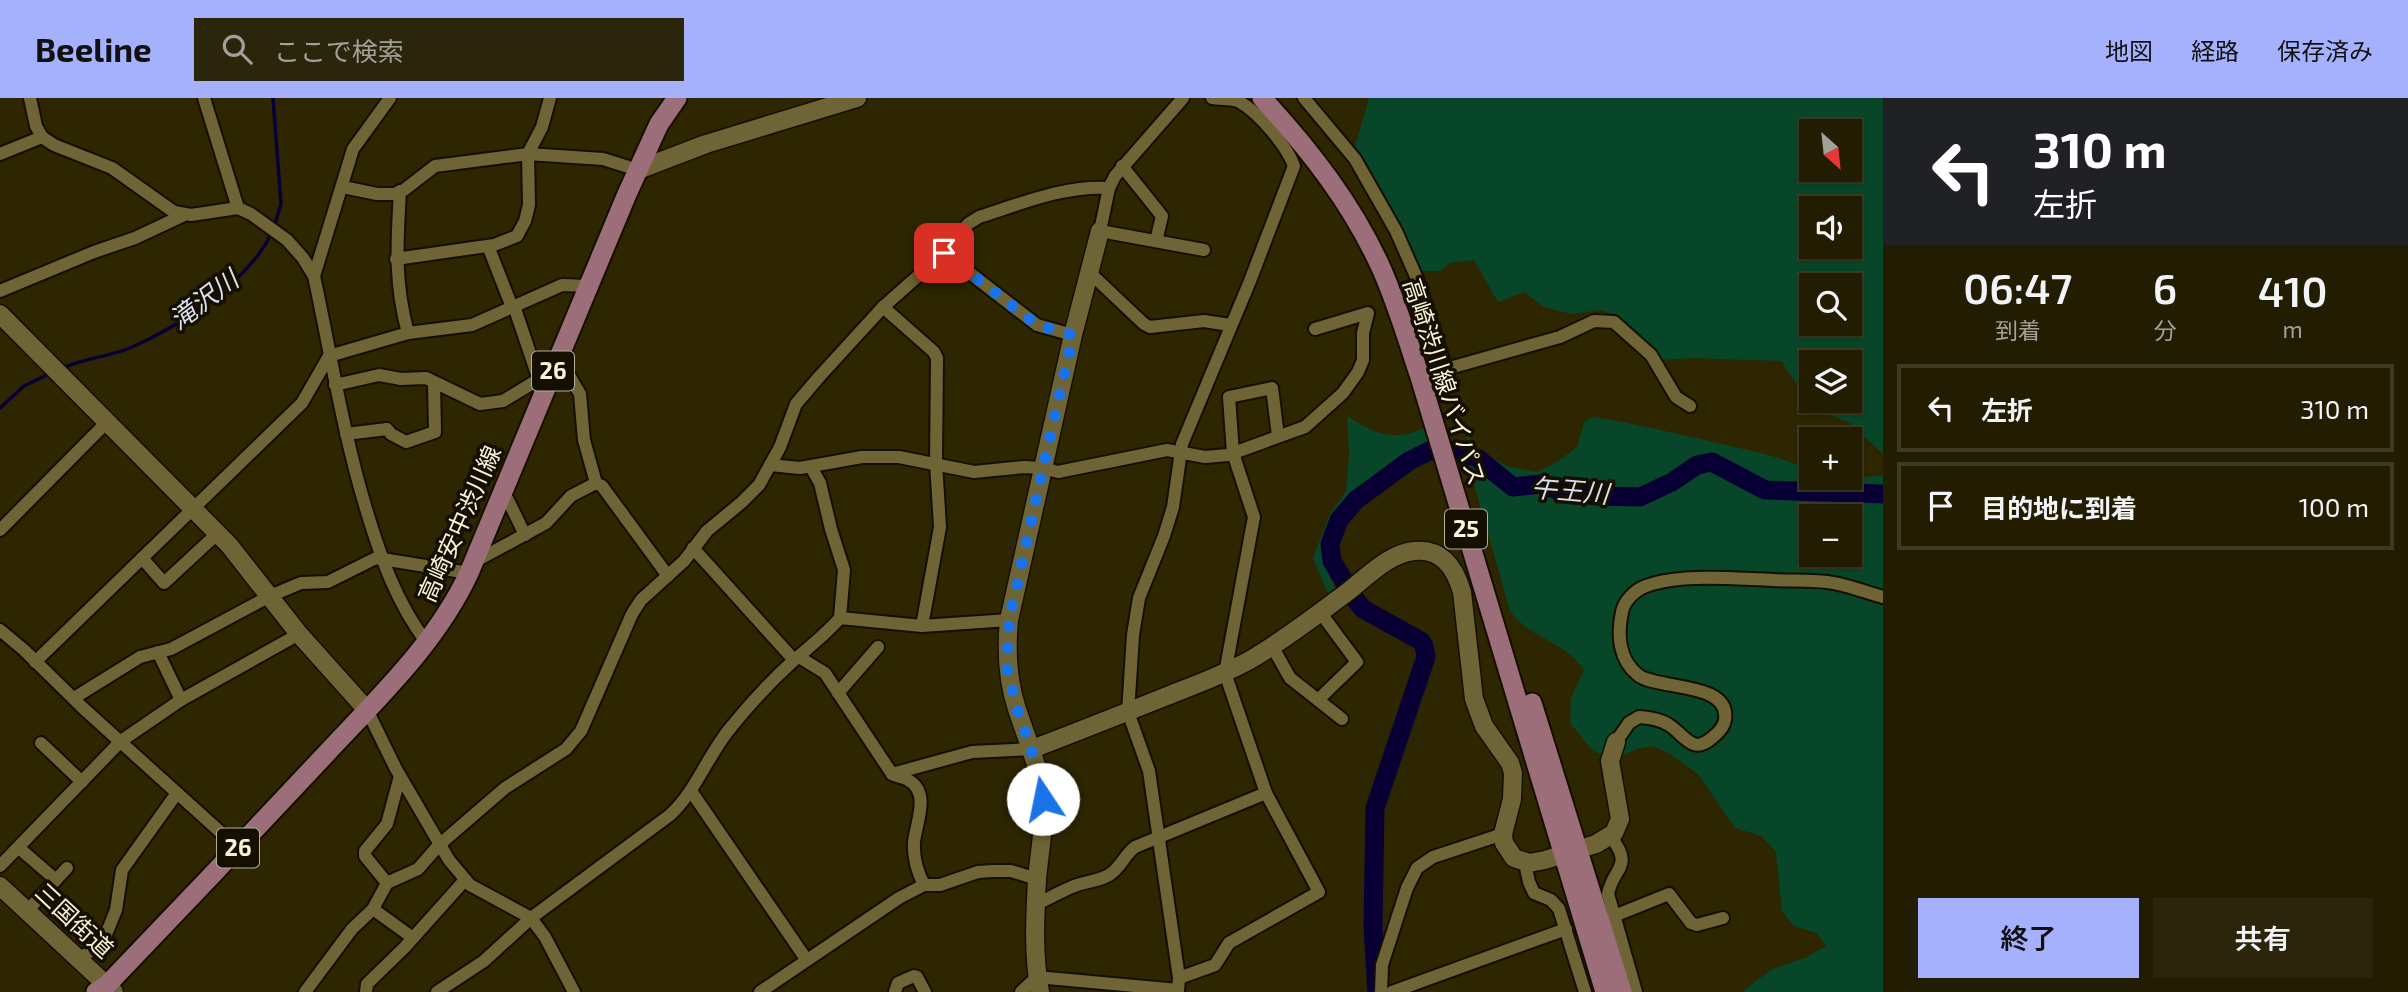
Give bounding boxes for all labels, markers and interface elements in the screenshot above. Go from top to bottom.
search box [194,18,684,81]
text: Beeline [35,29,152,69]
icon: search [218,30,256,68]
text: ここで検索 [274,35,404,66]
text: 地図 [2105,36,2153,65]
text: 経路 [2191,36,2239,65]
text: 保存済み [2277,36,2373,65]
north arrow [1799,119,1862,182]
map controls [1799,119,1862,567]
text: 310 m [2033,119,2167,178]
icon: left [1918,126,2009,217]
text: 左折 [2033,184,2097,222]
button: sound [1799,196,1862,259]
pin [914,223,974,283]
icon: arrive [925,234,963,272]
water label: 滝沢川 [163,261,246,335]
text: 06:47 [1963,262,2072,312]
text: 6 [2153,262,2177,312]
text: 410 [2258,265,2328,315]
button: search [1799,273,1862,336]
street label: 高崎渋川線バイパス [1398,275,1493,489]
text: m [2283,315,2303,343]
text: 到着 [1995,316,2041,344]
text: 分 [2154,316,2177,344]
button: layers [1799,350,1862,413]
road number: 26 [532,352,574,390]
icon: left [1922,389,1960,427]
text: 310 m [2300,393,2369,424]
text: 左折 [1981,394,2033,425]
button: + [1799,427,1862,490]
street label: 高崎安中渋川線 [411,441,506,606]
water label: 午王川 [1530,471,1613,509]
icon: arrive [1922,487,1960,525]
text: 100 m [2299,491,2369,522]
text: 目的地に到着 [1981,492,2137,523]
button: − [1799,504,1862,567]
road number: 25 [1445,510,1487,548]
position arrow [1006,762,1080,836]
road number: 26 [217,828,259,868]
street label: 三国街道 [30,877,120,963]
button: 終了 [1918,898,2139,978]
button: 共有 [2153,898,2373,978]

